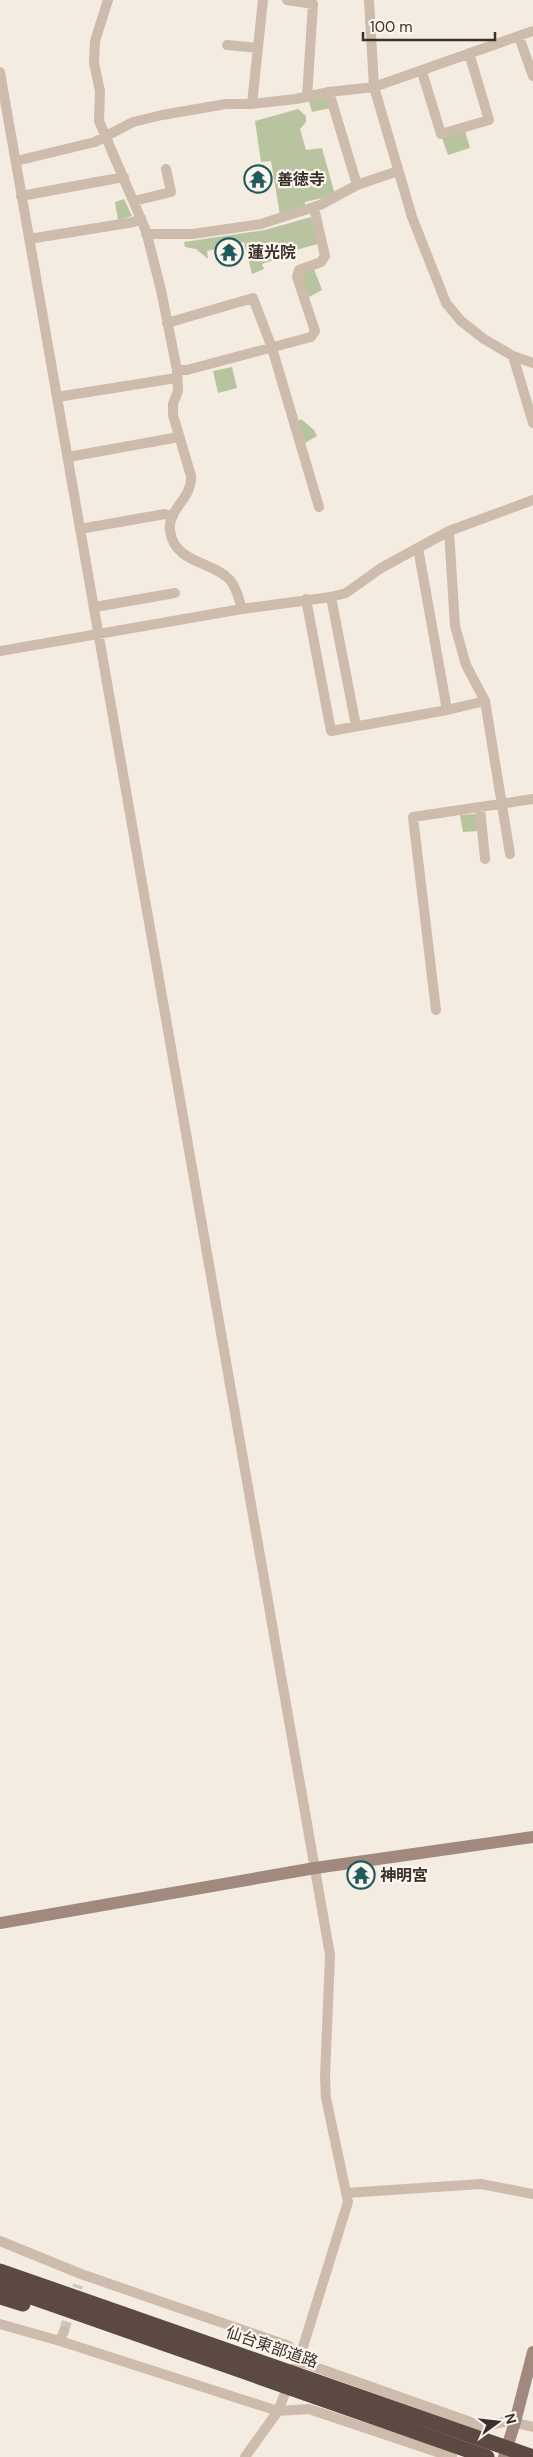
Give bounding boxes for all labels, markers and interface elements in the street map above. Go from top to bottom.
scale bar [363,10,496,42]
text: 100 m [370,17,413,37]
temple icon: 善徳寺 [243,164,273,194]
place label: 善徳寺 [277,169,325,190]
temple icon: 蓮光院 [214,237,244,267]
place label: 蓮光院 [248,242,296,263]
temple icon: 神明宮 [346,1860,376,1890]
place label: 神明宮 [380,1865,428,1886]
street label: 仙台東部道路 [223,2321,321,2373]
north arrow [473,2397,523,2447]
text: N [501,2411,521,2426]

